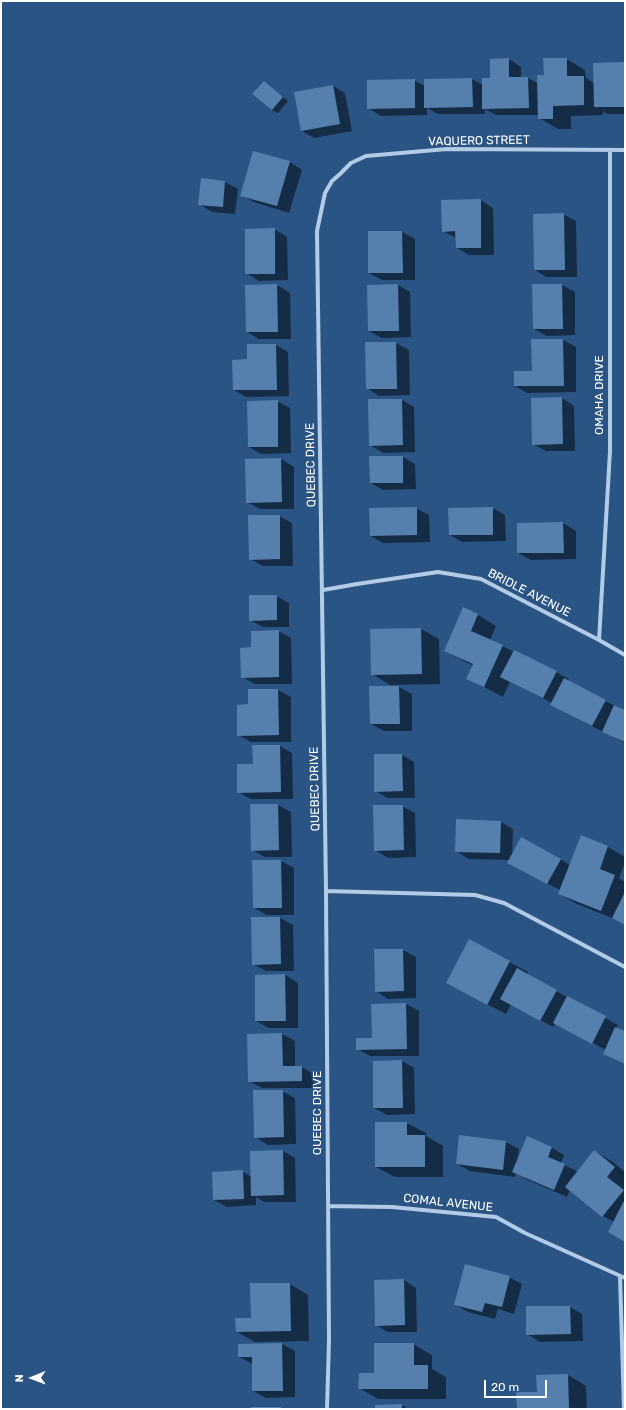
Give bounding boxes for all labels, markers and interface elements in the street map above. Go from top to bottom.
street label: VAQUERO STREET [428,133,530,149]
street label: OMAHA DRIVE [593,355,607,435]
street label: QUEBEC DRIVE [303,423,319,507]
street label: BRIDLE AVENUE [485,566,573,620]
street label: QUEBEC DRIVE [307,747,323,831]
street label: QUEBEC DRIVE [311,1071,325,1155]
street label: COMAL AVENUE [402,1191,494,1215]
north arrow [12,1358,52,1398]
scale bar [486,1372,549,1398]
text: N [13,1374,26,1382]
text: 20 m [491,1380,519,1394]

